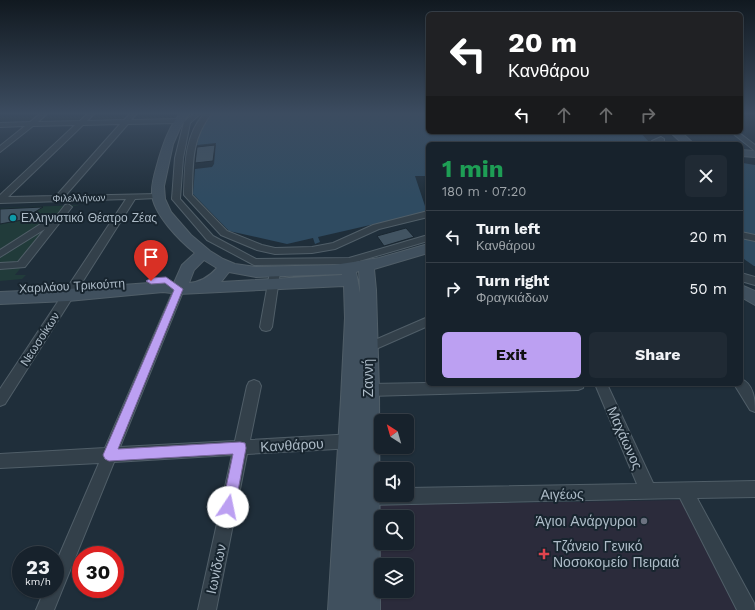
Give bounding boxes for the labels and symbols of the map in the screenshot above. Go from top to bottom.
street label: Φιλελλήνων [52,192,106,204]
place label: Ελληνιστικό Θέατρο Ζέας [21,211,157,225]
marker: Ελληνιστικό Θέατρο Ζέας [8,213,18,223]
pin [134,240,168,281]
street label: Χαριλάου Τρικούπη [19,276,125,296]
street label: Νεωσοίκων [17,309,63,369]
street label: Ζαννή [360,359,376,397]
street label: Μαχάωνος [604,404,646,472]
north arrow [374,414,414,454]
street label: Κανθάρου [260,435,324,455]
position arrow [207,486,249,528]
street label: Αιγέως [540,486,584,502]
place label: Άγιοι Ανάργυροι [535,513,636,529]
marker: Άγιοι Ανάργυροι [639,516,649,526]
place label: Τζάνειο Γενικό Νοσοκομείο Πειραιά [553,538,679,570]
street label: Ιωνίδων [203,543,229,595]
speed limit sign: 30 [72,546,124,598]
marker: Τζάνειο Γενικό Νοσοκομείο Πειραιά [538,548,550,560]

